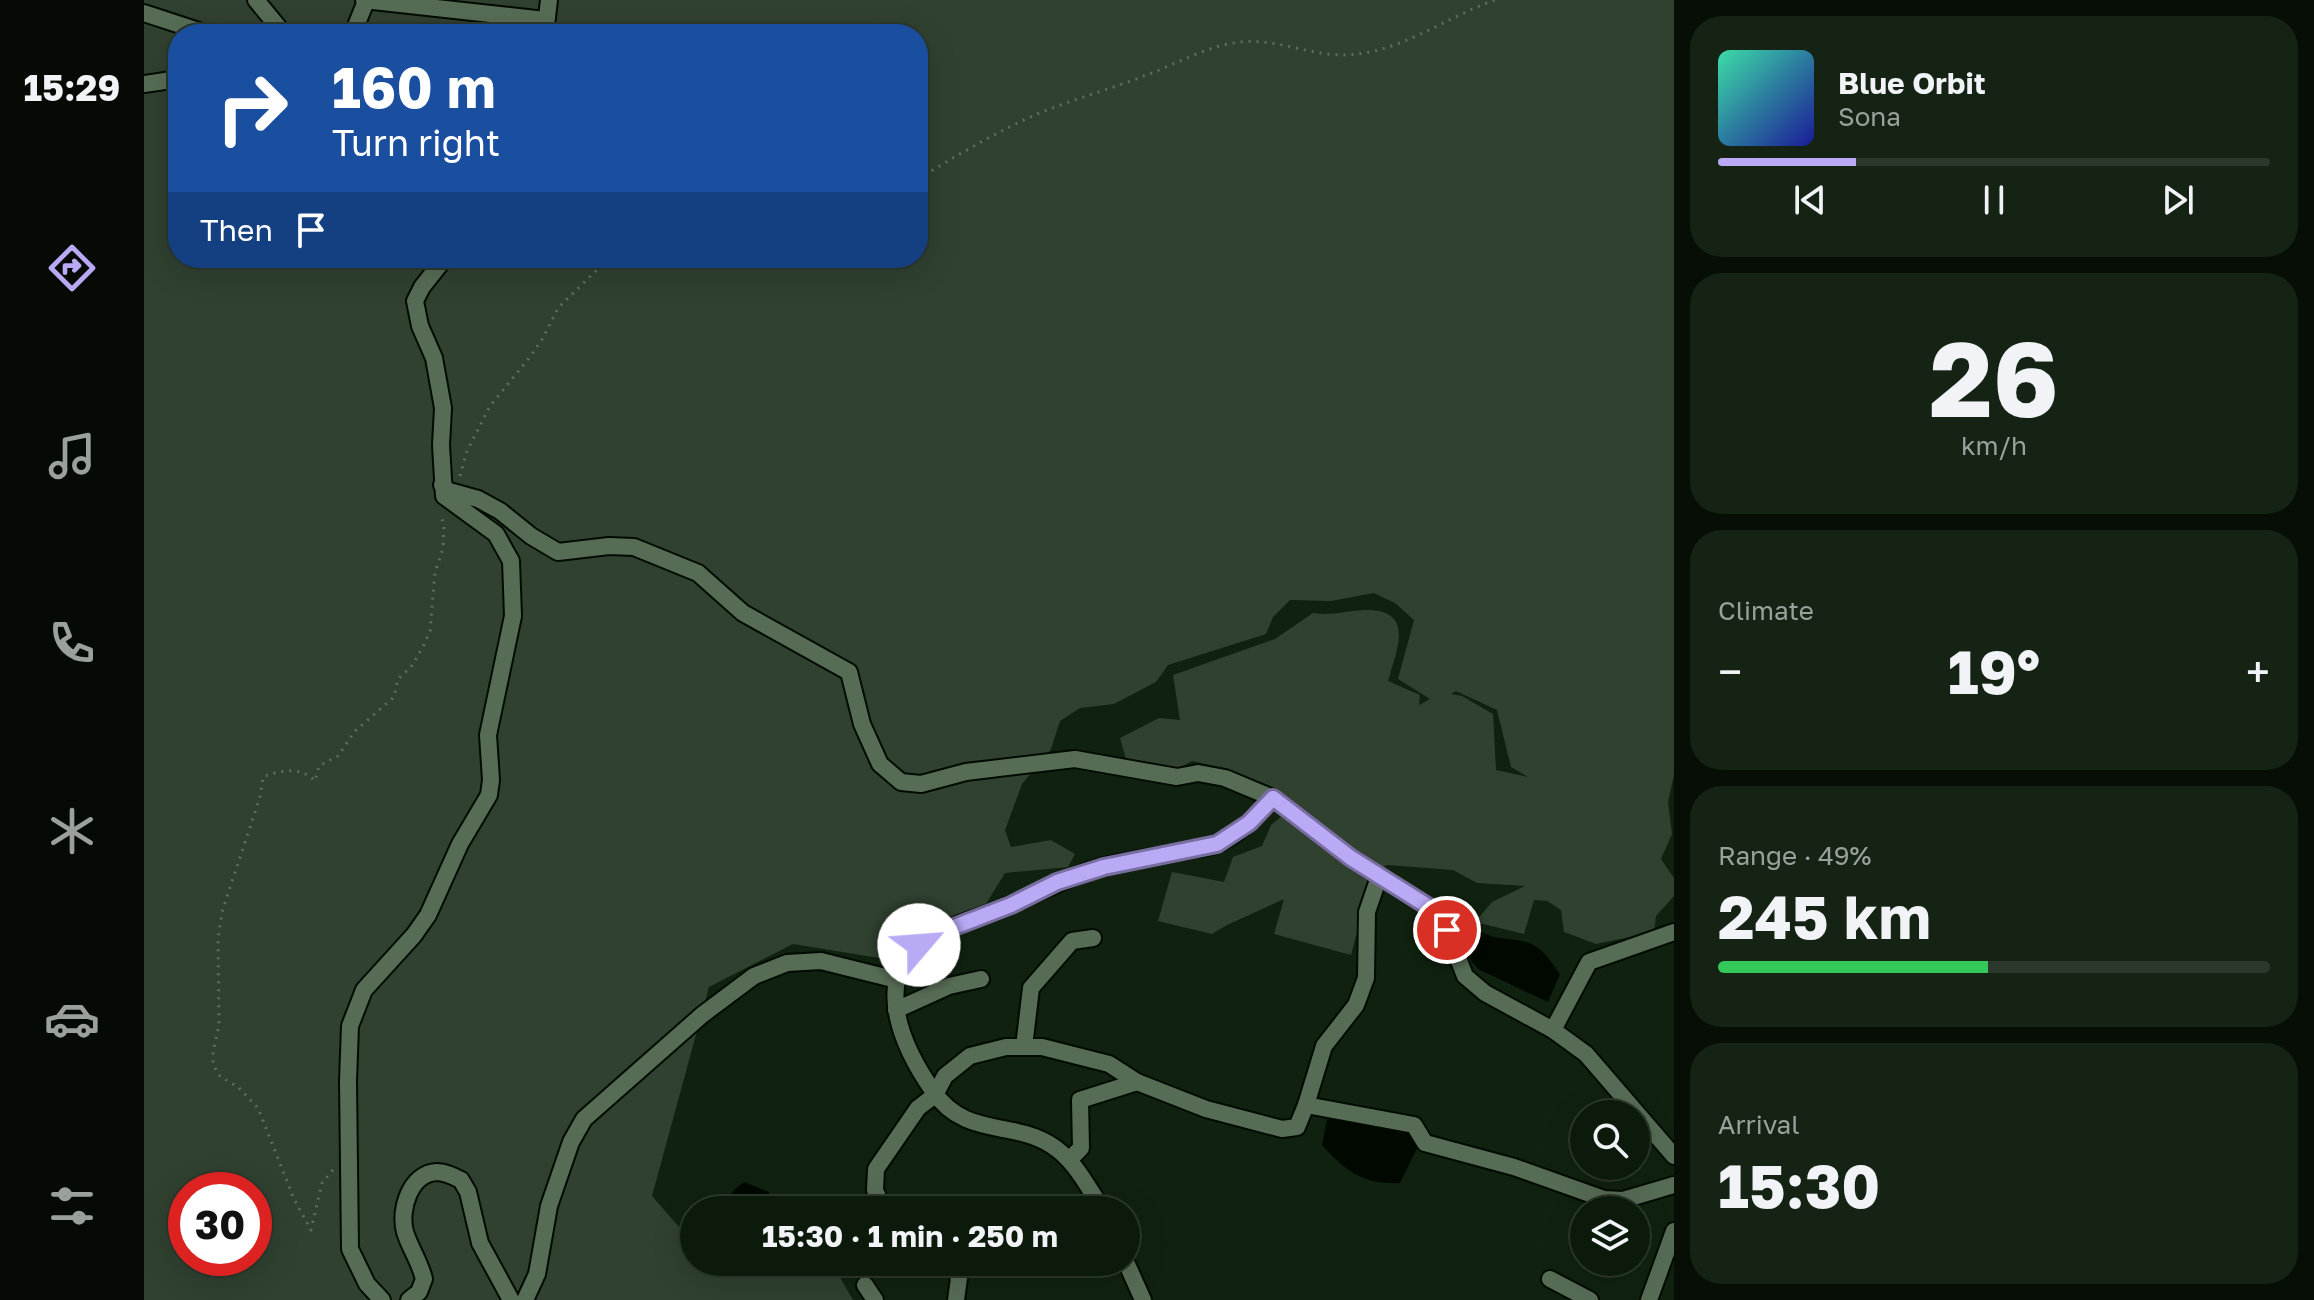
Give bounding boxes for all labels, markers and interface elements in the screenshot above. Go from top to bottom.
text: 160 m [332,53,496,120]
icon: right [200,56,304,160]
text: Blue Orbit [1838,65,1986,101]
text: 15:29 [24,66,120,109]
text: Sona [1838,101,1901,132]
text: Turn right [332,121,500,164]
icon: previous [1788,178,1832,222]
icon: pause [1972,178,2016,222]
icon: next [2156,178,2200,222]
icon: arrive [289,208,333,252]
text: Then [200,212,273,248]
icon: directions [44,240,100,296]
text: 26 [1929,315,2059,440]
icon: music [44,428,100,484]
text: km/h [1961,430,2027,461]
text: Climate [1718,595,1814,626]
icon: phone [44,615,100,671]
text: 19° [1948,635,2040,707]
text: − [1718,645,1742,698]
text: + [2246,645,2270,698]
icon: climate [44,803,100,859]
text: Range · 49% [1718,840,1871,871]
text: 245 km [1718,880,1931,952]
pin [1413,896,1481,964]
position arrow [877,903,961,987]
icon: arrive [1425,908,1469,952]
icon: car [44,991,100,1047]
map controls [1570,1100,1650,1276]
button: search [1570,1100,1650,1180]
text: Arrival [1718,1109,1799,1140]
text: 15:30 [1718,1149,1880,1221]
speed limit sign: 30 [168,1172,272,1276]
icon: filters [44,1178,100,1234]
button: layers [1570,1196,1650,1276]
text: 15:30 · 1 min · 250 m [762,1218,1058,1254]

